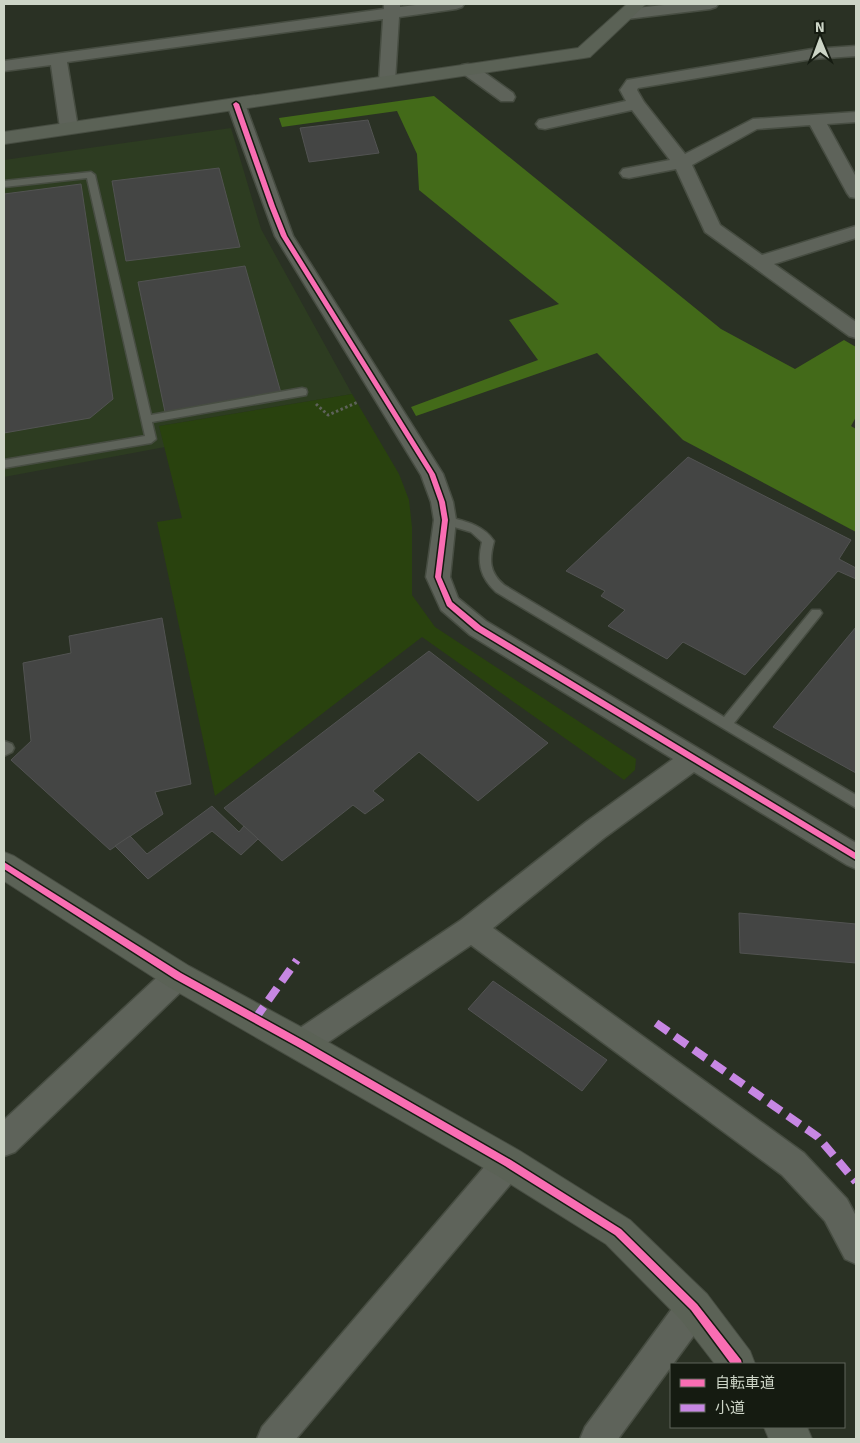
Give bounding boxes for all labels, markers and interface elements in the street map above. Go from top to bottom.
north arrow [795,15,845,65]
text: N [815,19,825,36]
legend [670,1363,845,1428]
text: 自転車道 [715,1374,775,1392]
text: 小道 [715,1399,745,1417]

